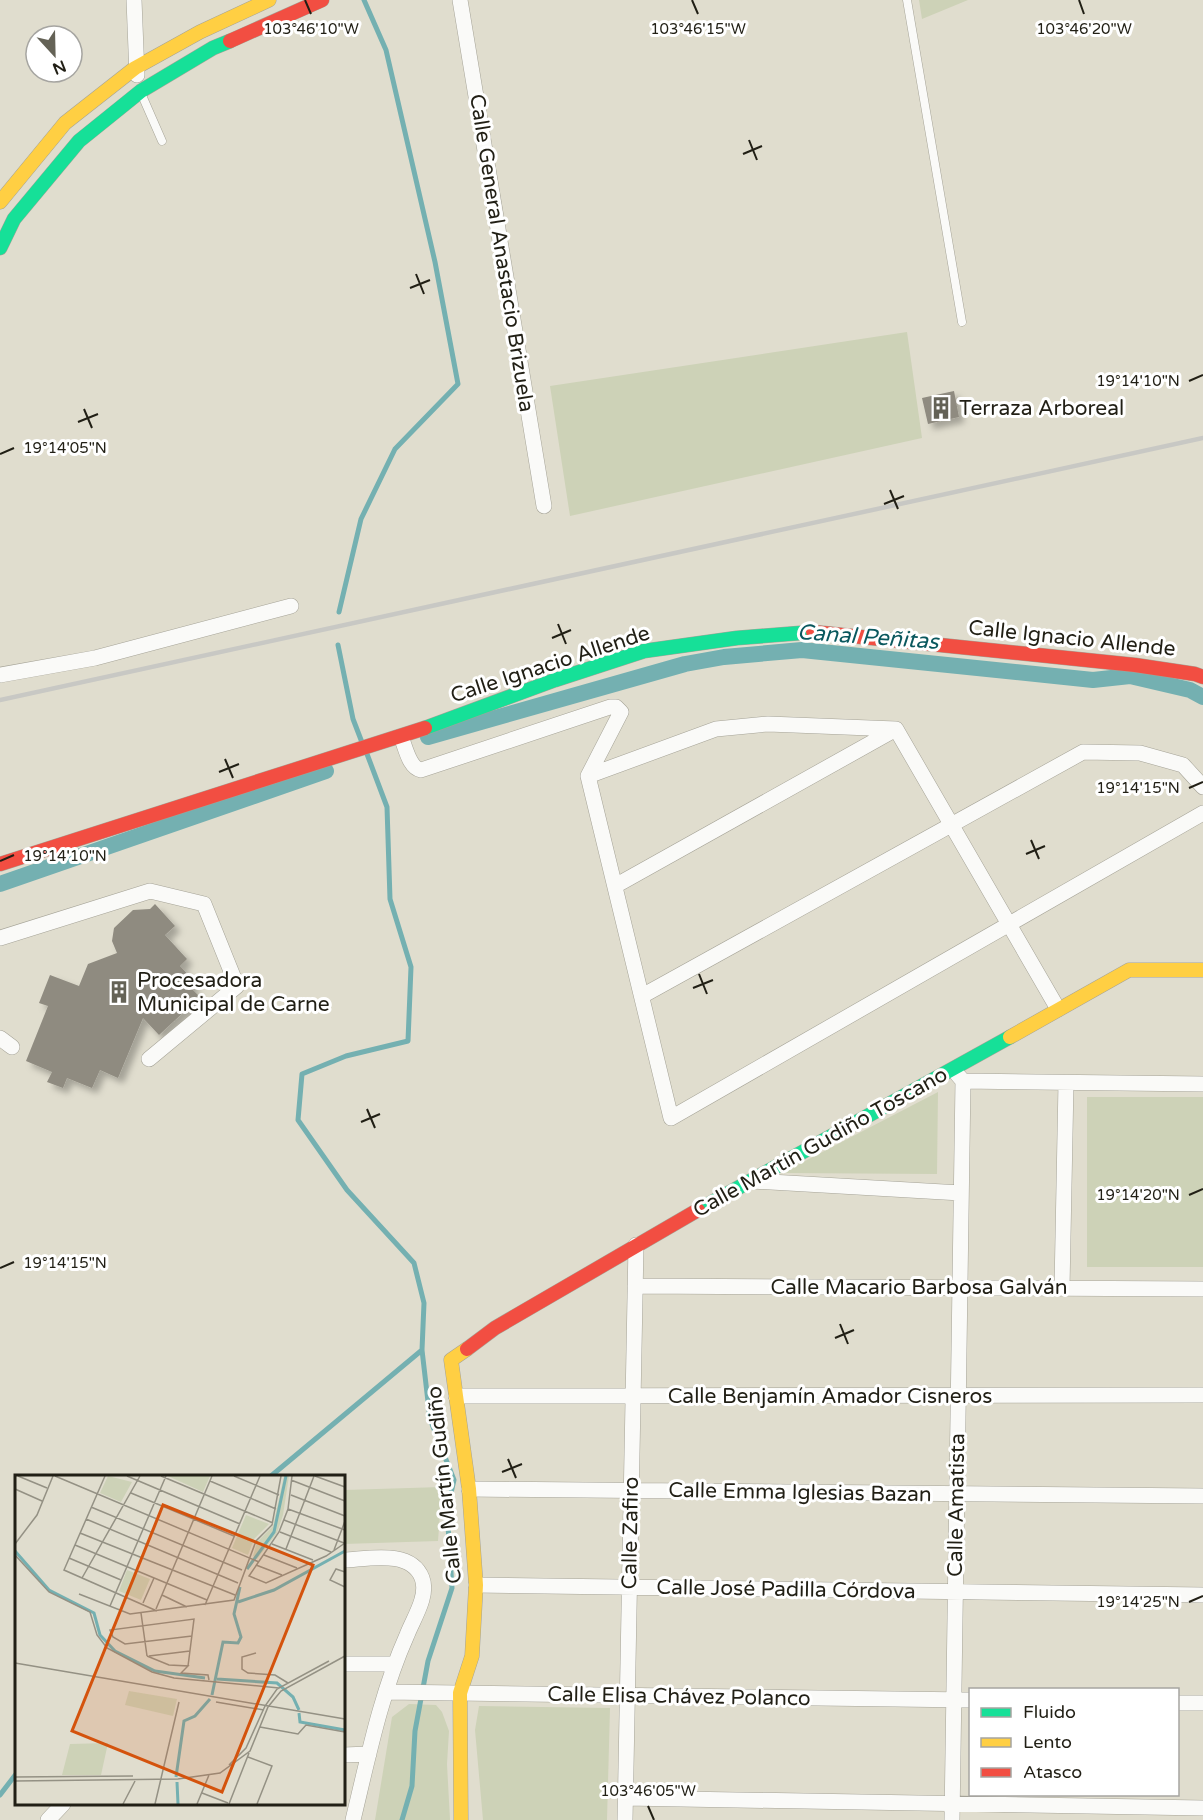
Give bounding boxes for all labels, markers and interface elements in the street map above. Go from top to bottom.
text: 103°46'10"W [263,20,359,38]
text: 103°46'15"W [650,20,746,38]
text: 103°46'20"W [1036,20,1132,38]
north arrow [24,24,84,84]
text: N [50,55,69,79]
street label: Calle General Anastacio Brizuela [464,92,539,414]
text: 19°14'10"N [1096,372,1180,390]
building icon: Terraza Arboreal [928,395,954,421]
place label: Terraza Arboreal [959,396,1124,421]
text: 19°14'05"N [23,439,107,457]
street label: Calle Ignacio Allende [967,615,1177,662]
water label: Canal Peñitas [796,619,941,655]
street label: Calle Ignacio Allende [447,620,653,709]
text: 19°14'15"N [1096,779,1180,797]
text: 19°14'10"N [23,847,107,865]
place label: Procesadora Municipal de Carne [137,968,330,1017]
building icon: Procesadora Municipal de Carne [106,979,132,1005]
street label: Calle Martín Gudiño Toscano [689,1062,952,1223]
text: 19°14'20"N [1096,1186,1180,1204]
text: 19°14'15"N [23,1254,107,1272]
street label: Calle Macario Barbosa Galván [770,1275,1068,1300]
street label: Calle Benjamín Amador Cisneros [668,1384,992,1409]
street label: Calle Martín Gudiño [422,1385,467,1585]
street label: Calle Amatista [943,1433,970,1577]
inset map [15,1475,345,1805]
street label: Calle Zafiro [617,1476,644,1590]
street label: Calle Emma Iglesias Bazan [668,1478,932,1507]
street label: Calle José Padilla Córdova [656,1575,916,1604]
text: 19°14'25"N [1096,1593,1180,1611]
street label: Calle Elisa Chávez Polanco [547,1682,811,1711]
legend [969,1688,1179,1796]
text: Fluido [1023,1701,1076,1723]
text: Lento [1023,1731,1072,1753]
text: Atasco [1023,1761,1082,1783]
text: 103°46'05"W [600,1782,696,1800]

